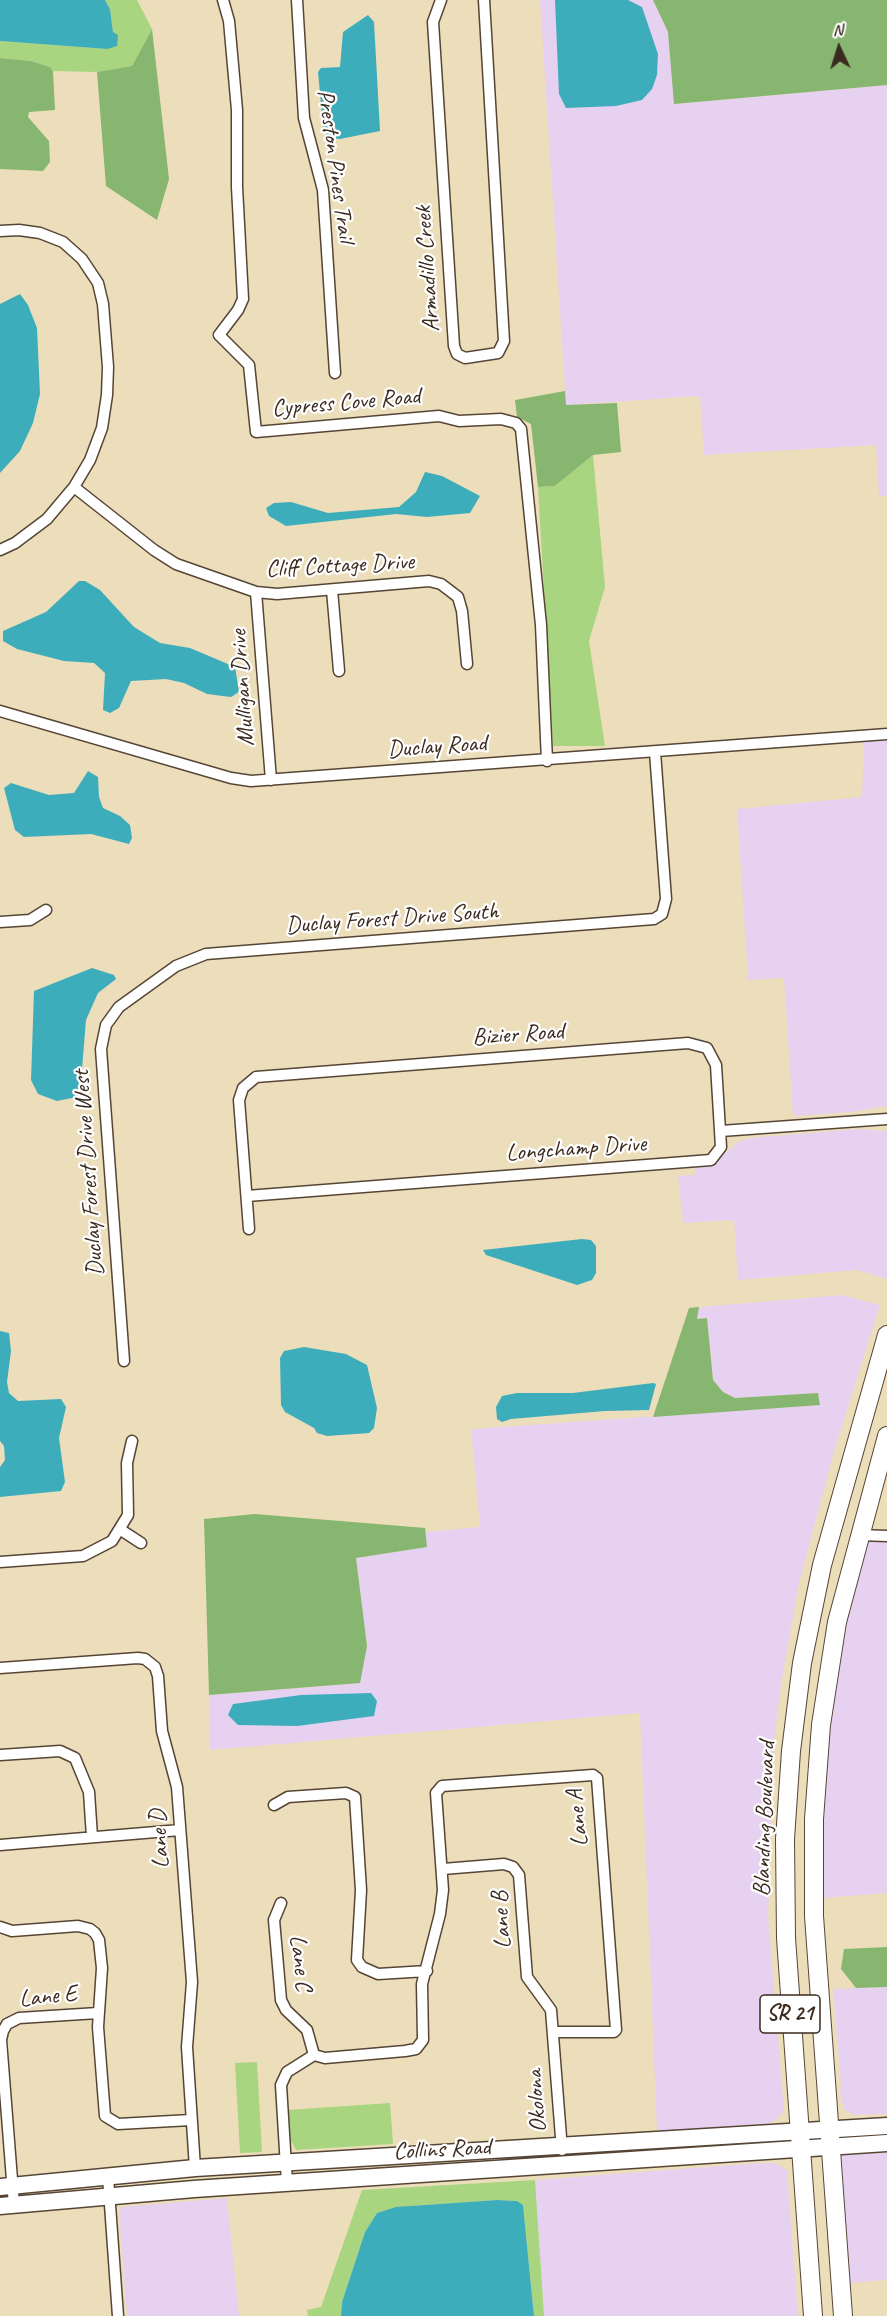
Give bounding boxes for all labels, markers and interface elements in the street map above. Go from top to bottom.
north arrow [809,18,869,78]
text: N [832,20,843,40]
street label: Preston Pines Trail [310,88,360,244]
street label: Armadillo Creek [409,205,447,333]
street label: Cypress Cove Road [271,382,421,424]
street label: Cliff Cottage Drive [265,548,415,584]
street label: Mulligan Drive [225,629,261,747]
street label: Duclay Road [387,729,487,765]
street label: Duclay Forest Drive South [285,897,499,941]
street label: Bizier Road [471,1017,565,1053]
street label: Duclay Forest Drive West [67,1069,111,1277]
street label: Longchamp Drive [505,1130,647,1168]
street label: Blanding Boulevard [748,1741,782,1897]
street label: Lane A [561,1788,595,1848]
street label: Lane D [144,1809,176,1869]
street label: Lane B [486,1890,518,1950]
street label: Lane C [282,1933,318,1993]
street label: Lane E [18,1980,78,2014]
road number: SR 21 [760,1995,820,2033]
street label: Okolona [520,2069,554,2133]
street label: Collins Road [393,2133,491,2167]

